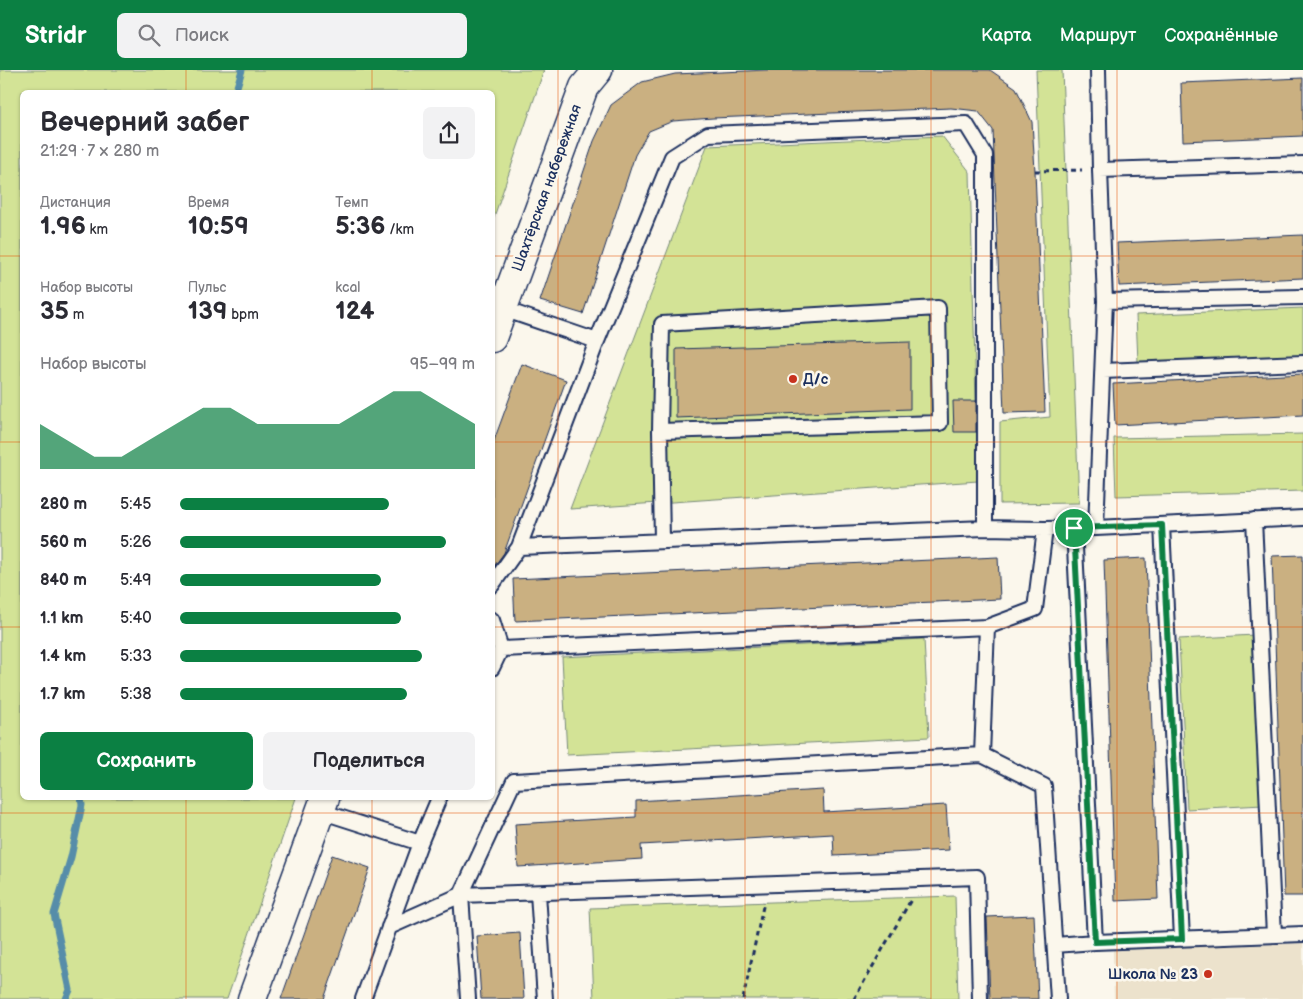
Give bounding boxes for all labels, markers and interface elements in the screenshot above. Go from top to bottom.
search box [117,13,467,58]
text: Stridr [25,21,87,50]
icon: search [135,21,163,49]
text: Поиск [175,24,229,47]
text: Карта [981,25,1032,46]
text: Маршрут [1060,25,1136,46]
text: Сохранённые [1164,25,1278,46]
street label: Шахтёрская набережная [508,102,586,274]
text: Вечерний забег [40,106,249,139]
button: share [423,107,475,159]
text: 21:29 · 7 × 280 m [40,142,159,161]
text: Дистанция [40,194,111,211]
text: Время [188,194,229,211]
text: Темп [335,194,369,211]
text: 1.96 [40,211,86,242]
text: 10:59 [188,211,249,242]
text: 5:36 [335,211,386,242]
text: km [86,221,108,238]
text: /km [386,221,414,238]
text: Набор высоты [40,279,133,296]
text: Пульс [188,279,226,296]
text: kcal [335,279,360,296]
text: 35 [40,296,69,327]
text: 139 [188,296,227,327]
text: 124 [335,296,375,327]
text: m [69,306,84,323]
text: bpm [227,306,259,323]
text: Набор высоты [40,355,147,374]
text: 95–99 m [410,355,475,374]
place label: Д/с [803,370,829,389]
marker: Д/с [787,373,799,385]
text: 280 m [40,495,87,514]
text: 5:45 [120,495,151,514]
pin [1053,507,1095,549]
icon: arrive [1060,514,1088,542]
text: 560 m [40,533,87,552]
text: 5:26 [120,533,152,552]
text: 840 m [40,571,87,590]
text: 5:49 [120,571,151,590]
text: 1.1 km [40,609,83,628]
text: 5:40 [120,609,152,628]
text: 1.4 km [40,647,86,666]
text: 5:33 [120,647,152,666]
text: 1.7 km [40,685,85,704]
text: 5:38 [120,685,152,704]
button: Сохранить [40,732,253,790]
button: Поделиться [263,732,475,790]
place label: Школа № 23 [1108,965,1198,984]
marker: Школа № 23 [1202,968,1214,980]

